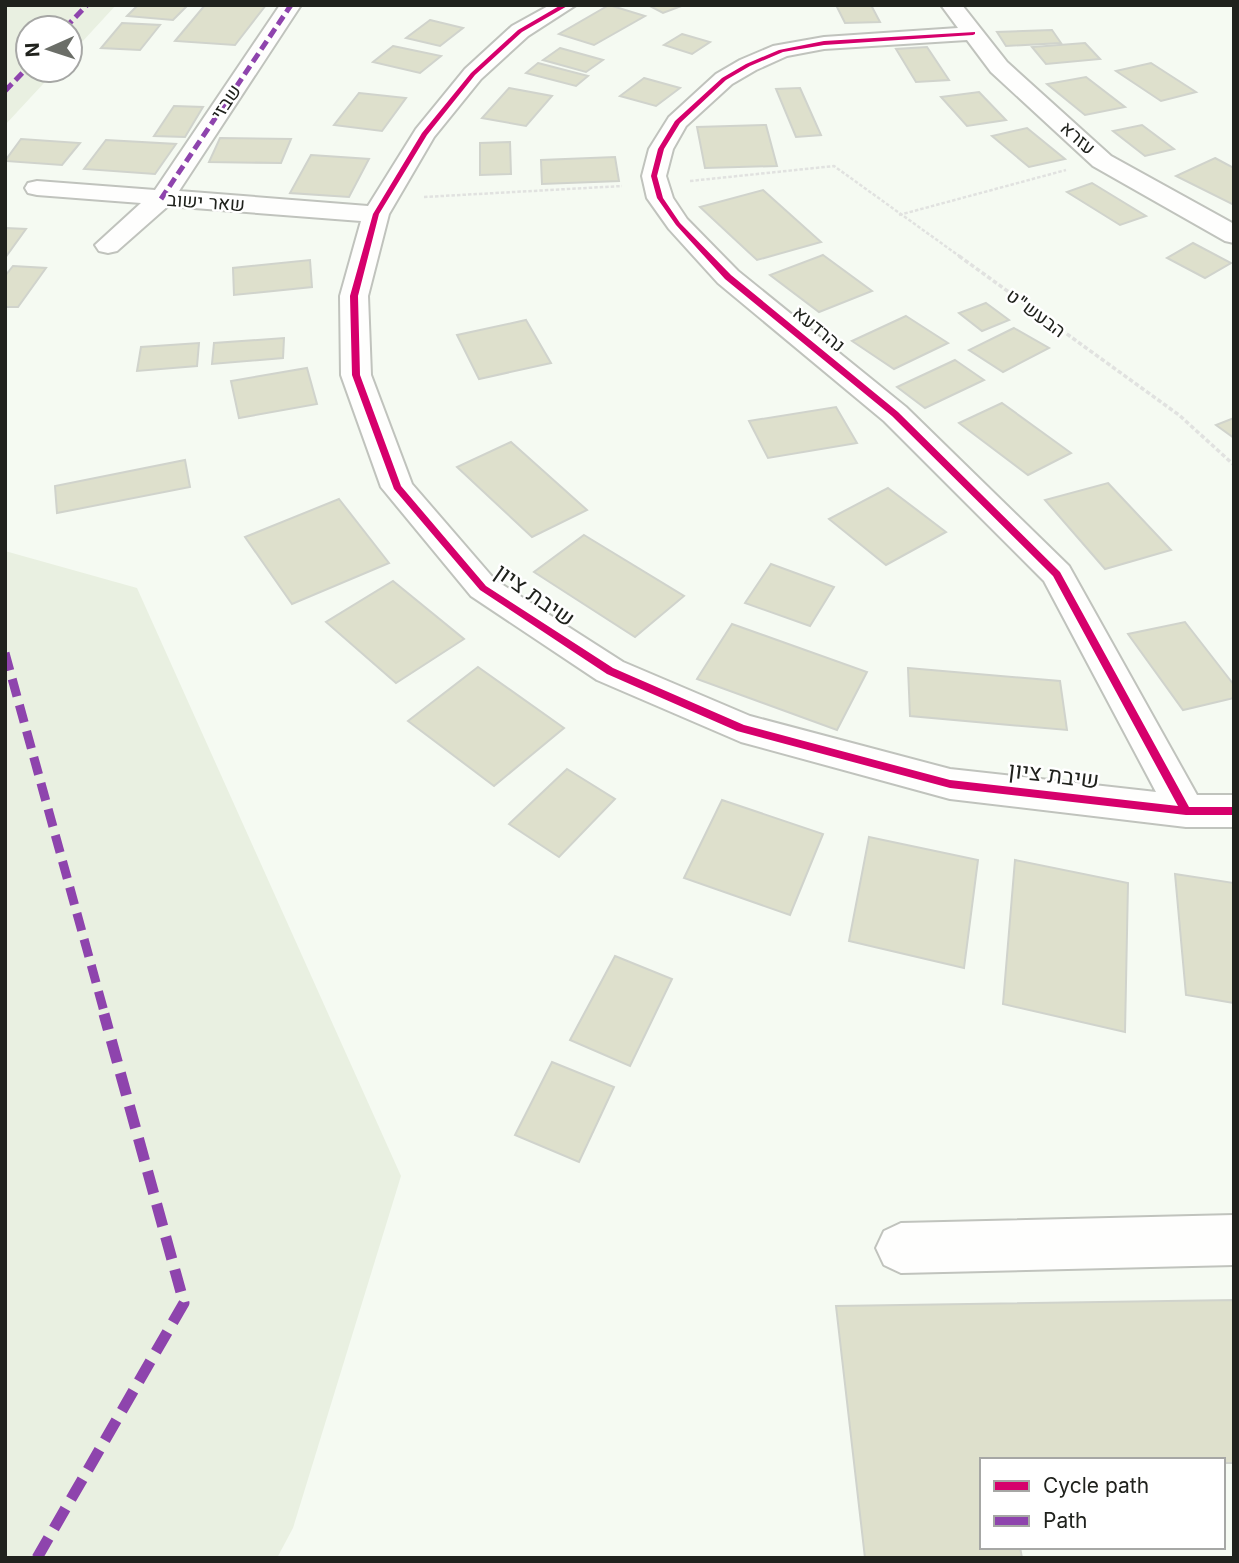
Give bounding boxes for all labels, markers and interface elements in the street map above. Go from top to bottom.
north arrow [14,14,84,84]
text: N [21,42,44,58]
street label: שבזי [206,80,246,124]
street label: עזרא [1056,116,1100,160]
street label: שאר ישוב [166,188,246,216]
street label: הבעש"ט [1002,284,1070,342]
street label: נהרדעא [788,301,850,357]
street label: שיבת ציון [490,557,580,633]
street label: שיבת ציון [1007,756,1101,794]
legend [980,1458,1225,1549]
text: Cycle path [1043,1473,1149,1498]
text: Path [1043,1508,1088,1533]

